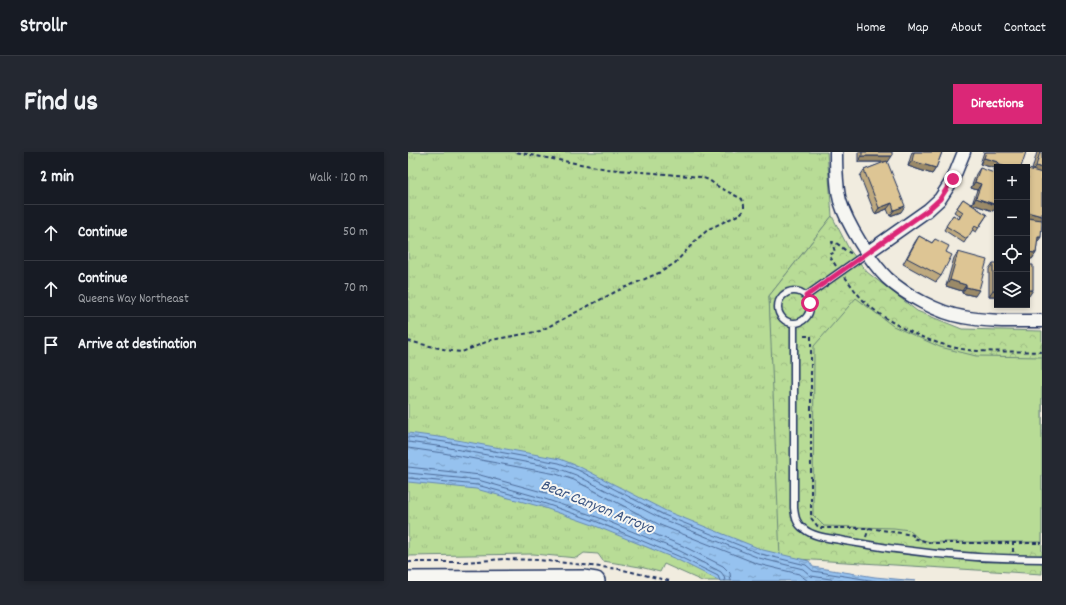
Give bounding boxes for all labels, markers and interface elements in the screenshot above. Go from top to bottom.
text: Strollr [20,14,67,41]
text: Home [856,18,885,38]
text: Map [907,18,929,38]
text: About [951,18,982,38]
text: Contact [1004,18,1046,38]
text: Find us [24,84,98,124]
button: Directions [953,84,1042,124]
map controls [994,164,1030,308]
button: + [994,164,1030,200]
text: 2 min [40,166,74,190]
text: Walk · 120 m [310,169,368,188]
route end [944,170,962,188]
button: − [994,200,1030,236]
icon: ahead [40,222,62,244]
text: Continue [78,222,127,244]
text: 50 m [343,223,368,242]
button: locate [994,236,1030,272]
text: Continue [78,268,127,290]
button: layers [994,272,1030,308]
icon: ahead [40,278,62,300]
text: 70 m [344,279,368,298]
text: Queens Way Northeast [78,290,189,309]
route start [801,294,819,312]
icon: arrive [40,334,62,356]
text: Arrive at destination [78,334,196,356]
water label: Bear Canyon Arroyo [537,474,658,541]

